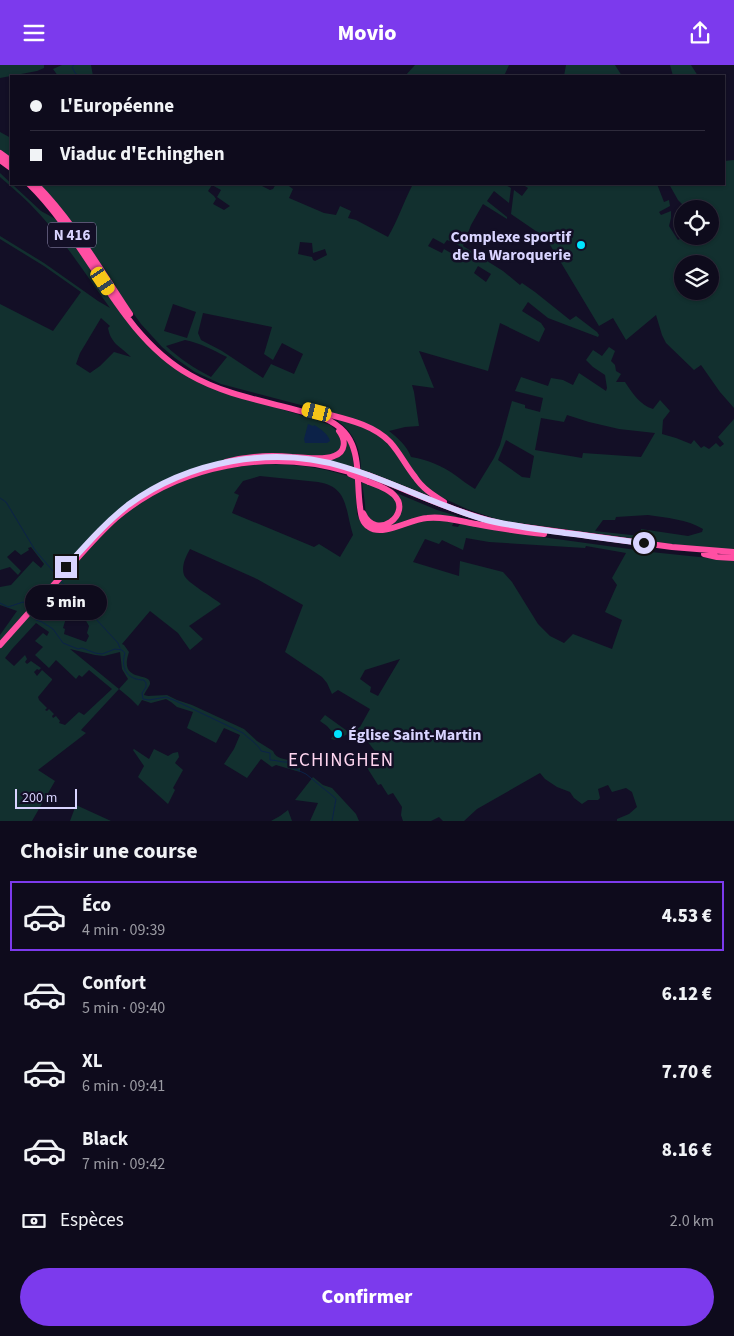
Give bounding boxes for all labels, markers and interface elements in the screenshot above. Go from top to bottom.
text: Movio [337,17,397,49]
icon: menu [20,19,48,47]
icon: share [686,19,714,47]
text: L'Européenne [60,93,174,120]
text: Viaduc d'Echinghen [60,141,225,168]
map controls [674,200,719,300]
button: locate [674,200,719,245]
road number: N 416 [48,223,96,247]
place label: Complexe sportif de la Waroquerie [451,226,572,266]
marker: Complexe sportif de la Waroquerie [575,239,587,251]
button: layers [674,255,719,300]
car [88,264,117,298]
car [300,401,333,423]
route start [633,532,655,554]
route end [55,556,77,578]
callout: 5 min [25,585,107,619]
text: 5 min [46,591,86,613]
place label: Église Saint-Martin [348,724,481,746]
marker: Église Saint-Martin [332,728,344,740]
district label: ECHINGHEN [288,747,394,774]
scale bar [15,786,78,809]
text: 200 m [22,788,57,808]
text: Choisir une course [20,835,198,867]
text: Éco [82,892,111,919]
icon: car [22,894,67,939]
text: 4.53 € [662,903,712,930]
text: 4 min · 09:39 [82,919,165,941]
text: Confort [82,970,146,997]
icon: car [22,972,67,1017]
text: 6.12 € [662,981,712,1008]
text: 5 min · 09:40 [82,997,165,1019]
text: XL [82,1048,103,1075]
icon: car [22,1050,67,1095]
text: 7.70 € [662,1059,712,1086]
text: 6 min · 09:41 [82,1075,165,1097]
text: Black [82,1126,128,1153]
icon: car [22,1128,67,1173]
text: 8.16 € [662,1137,712,1164]
text: 7 min · 09:42 [82,1153,165,1175]
icon: cash [20,1207,48,1235]
text: Espèces [60,1207,124,1234]
text: 2.0 km [670,1210,714,1232]
button: Confirmer [20,1268,714,1326]

